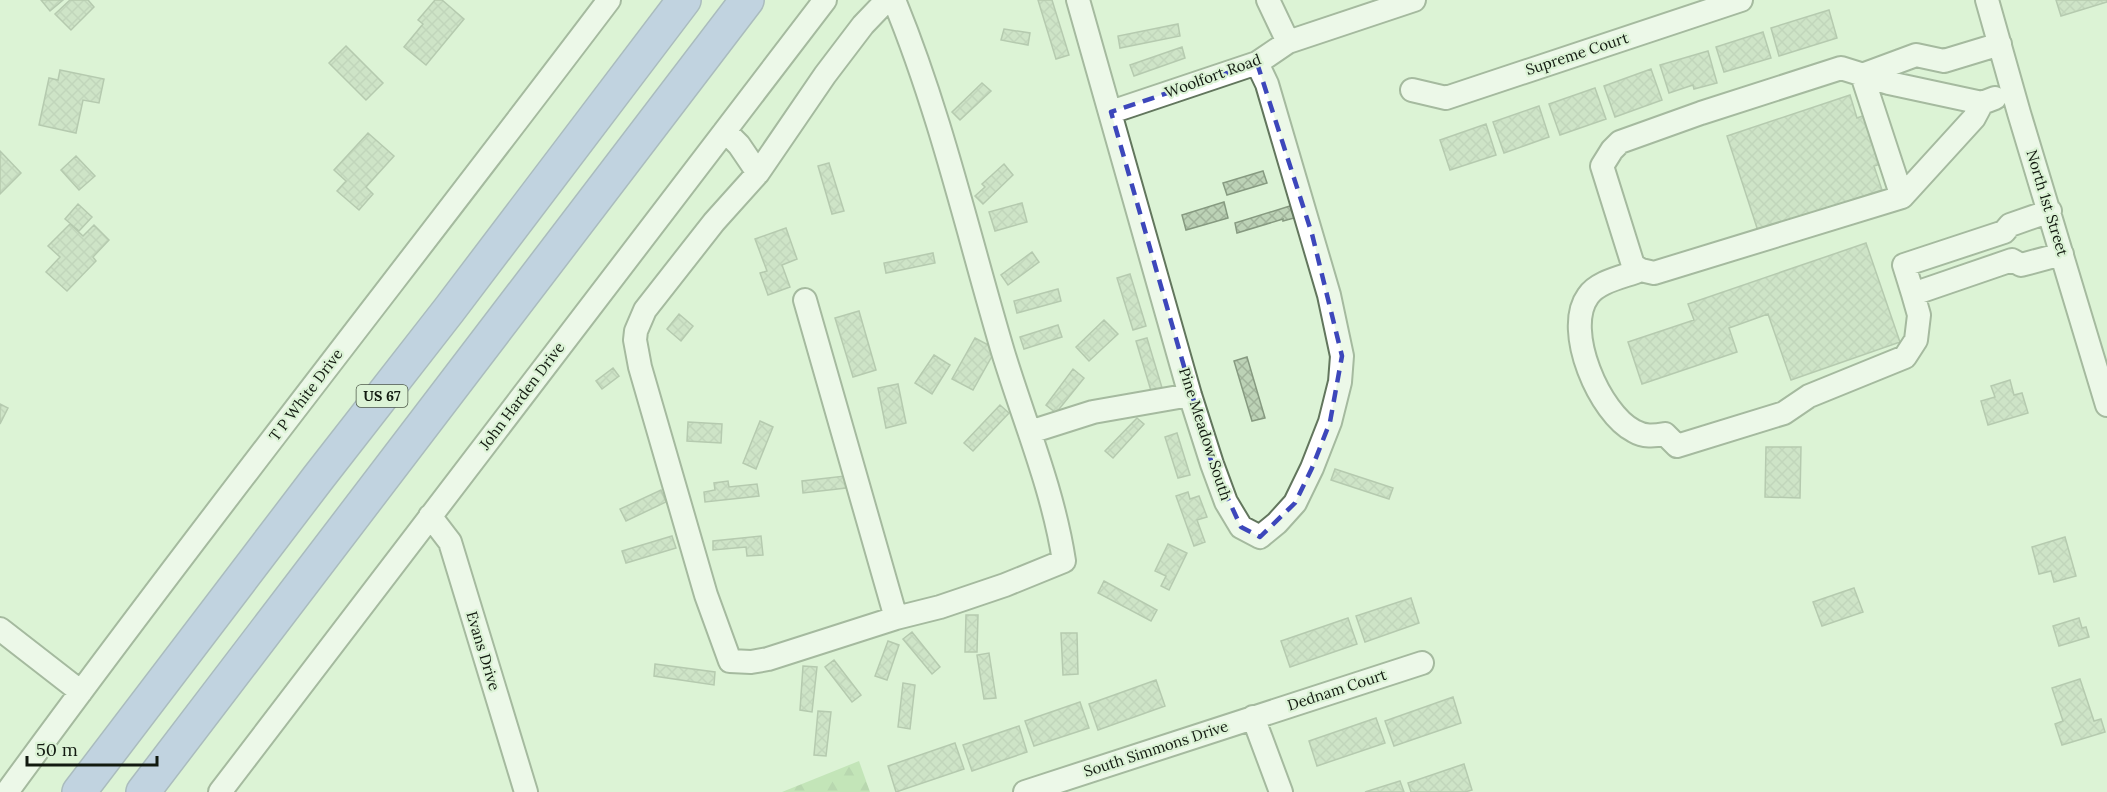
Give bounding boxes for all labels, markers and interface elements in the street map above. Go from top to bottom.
street label: Supreme Court [1523,28,1631,79]
street label: Woolfort Road [1162,49,1264,102]
street label: North 1st Street [2022,147,2073,258]
street label: John Harden Drive [474,338,568,454]
street label: T P White Drive [265,345,346,445]
street label: Pine Meadow South [1175,365,1236,503]
road number: US 67 [356,385,407,407]
street label: Evans Drive [462,609,505,693]
street label: Dednam Court [1285,665,1389,714]
street label: South Simmons Drive [1081,716,1230,781]
scale bar [27,729,158,767]
text: 50 m [36,738,78,761]

